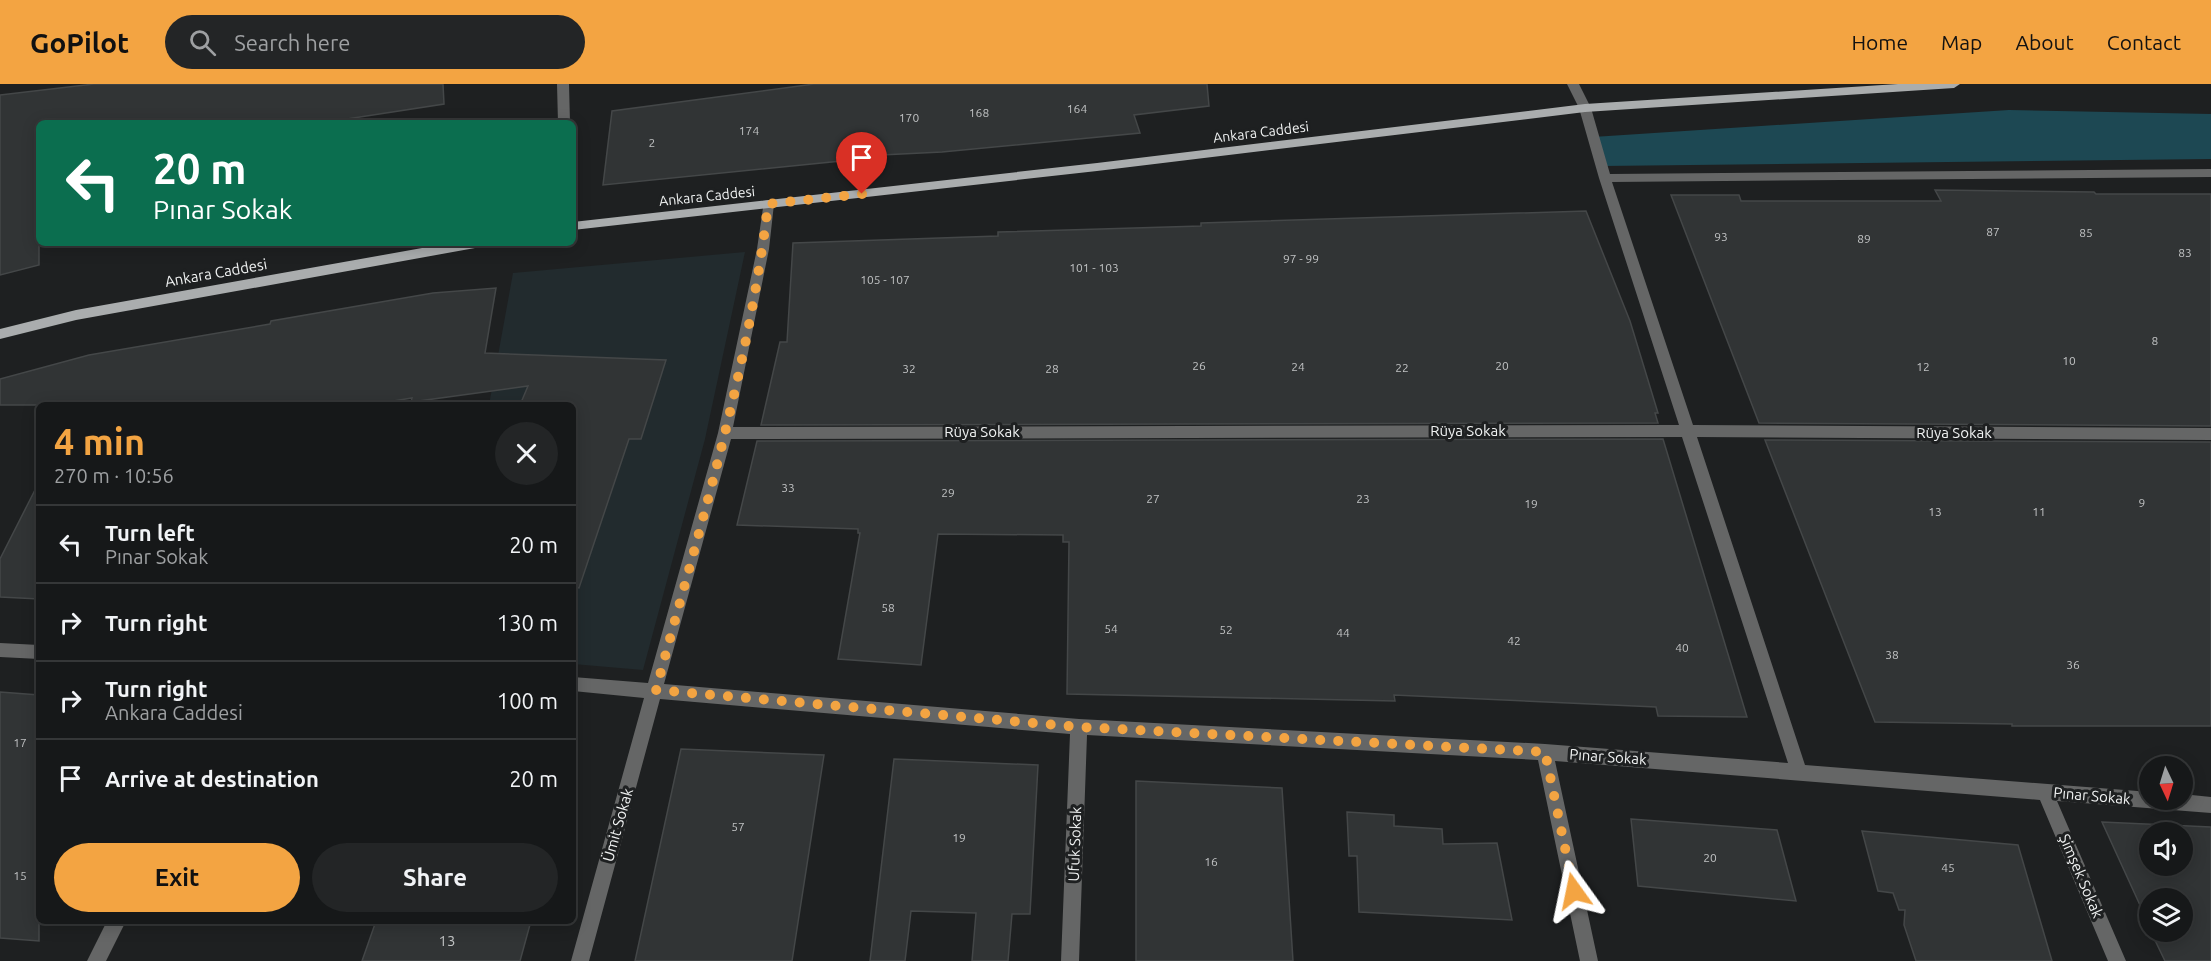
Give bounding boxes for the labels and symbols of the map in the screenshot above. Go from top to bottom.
house number: 164 [1067,102,1087,115]
house number: 168 [969,106,989,119]
house number: 170 [899,111,919,124]
street label: Ankara Caddesi [1212,118,1310,146]
house number: 174 [739,124,759,137]
pin [836,132,887,194]
house number: 2 [649,136,655,149]
street label: Ankara Caddesi [658,183,756,209]
house number: 87 [1986,225,2000,238]
house number: 85 [2079,226,2093,239]
house number: 93 [1714,230,1728,243]
house number: 89 [1857,232,1871,245]
house number: 83 [2178,246,2192,259]
house number: 97 - 99 [1283,252,1319,265]
street label: Ankara Caddesi [164,255,268,290]
house number: 101 - 103 [1069,261,1119,274]
house number: 105 - 107 [860,273,910,286]
house number: 8 [2152,334,2159,347]
house number: 10 [2062,354,2076,367]
house number: 26 [1192,359,1206,372]
house number: 20 [1495,359,1509,372]
house number: 24 [1291,360,1305,373]
house number: 12 [1916,360,1930,373]
house number: 22 [1395,361,1409,374]
house number: 32 [902,362,916,375]
house number: 28 [1045,362,1059,375]
street label: Rüya Sokak [1430,422,1506,439]
street label: Rüya Sokak [944,423,1020,440]
street label: Rüya Sokak [1916,424,1992,441]
house number: 33 [781,481,795,494]
house number: 29 [941,486,955,499]
house number: 27 [1146,492,1160,505]
house number: 23 [1356,492,1370,505]
house number: 9 [2139,496,2145,509]
house number: 19 [1524,497,1538,510]
house number: 13 [1928,505,1942,518]
house number: 11 [2032,505,2046,518]
house number: 58 [881,601,895,614]
house number: 54 [1104,622,1118,635]
house number: 52 [1219,623,1233,636]
house number: 44 [1336,626,1350,639]
house number: 42 [1507,634,1521,647]
house number: 40 [1675,641,1689,654]
house number: 38 [1885,648,1899,661]
house number: 36 [2066,658,2080,671]
house number: 17 [13,736,27,749]
street label: Pınar Sokak [1569,745,1648,768]
north arrow [2139,756,2193,810]
street label: Pınar Sokak [2053,784,2132,807]
street label: Ümit Sokak [599,786,636,864]
street label: Ufuk Sokak [1065,806,1084,882]
house number: 57 [731,820,745,833]
house number: 19 [952,831,966,844]
street label: Şimşek Sokak [2056,831,2107,921]
house number: 20 [1703,851,1717,864]
house number: 16 [1204,855,1218,868]
position arrow [1542,859,1606,923]
house number: 45 [1941,861,1955,874]
house number: 15 [13,869,27,882]
house number: 13 [439,932,455,949]

